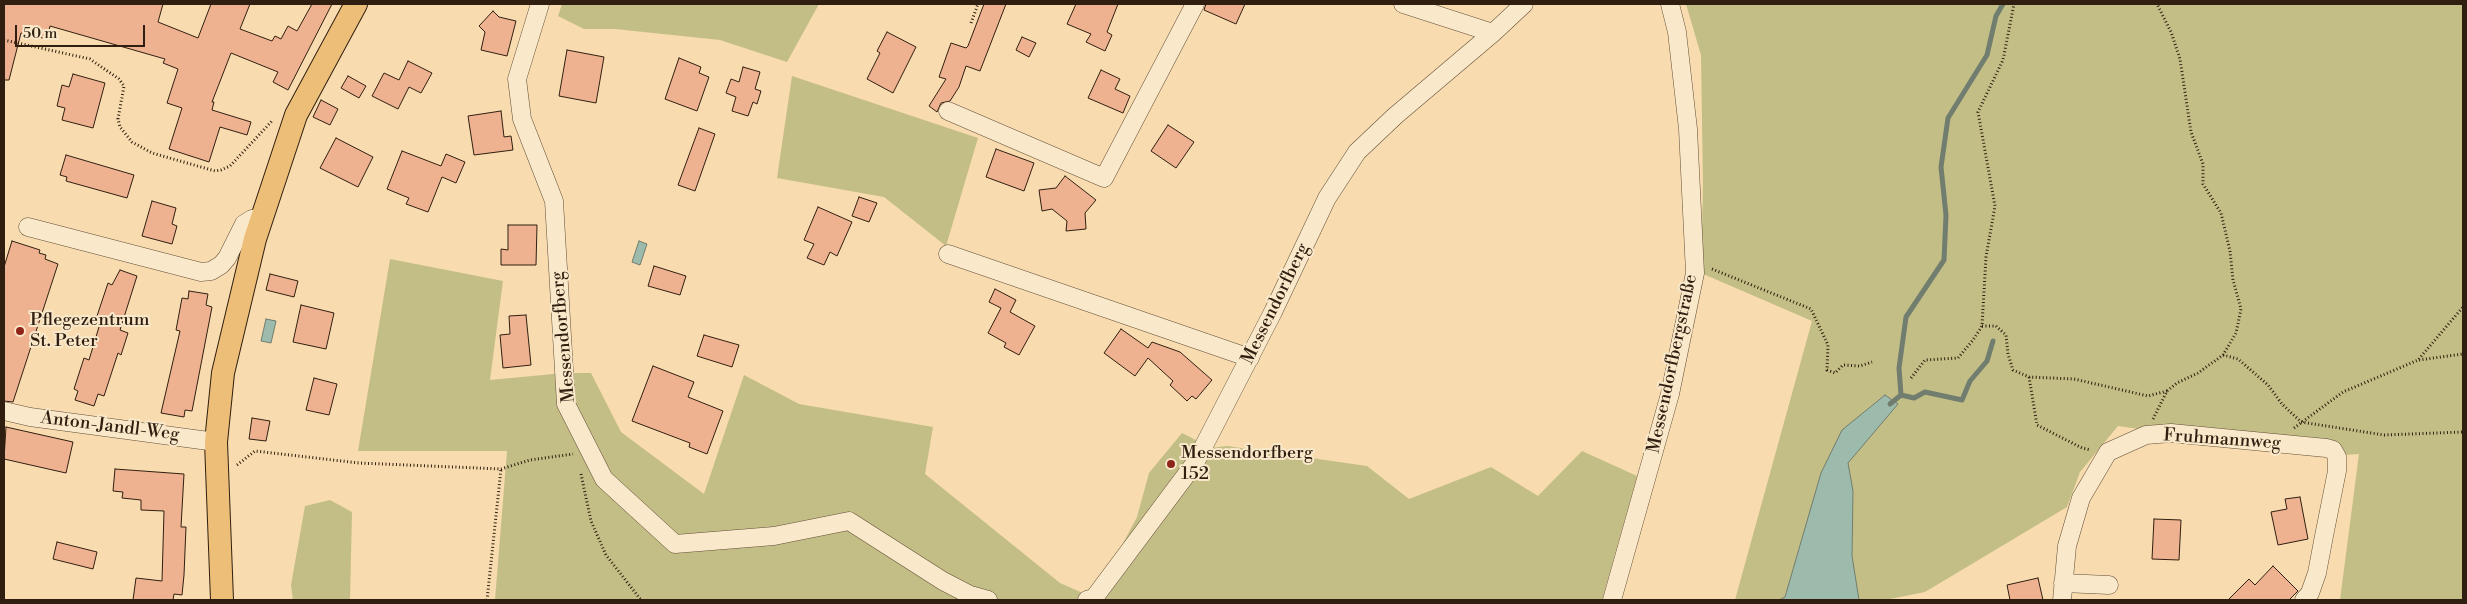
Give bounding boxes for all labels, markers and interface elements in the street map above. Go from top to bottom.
scale bar [18,15,148,47]
text: 50 m [23,24,57,43]
street label: Messendorfberg [1237,240,1315,368]
street label: Messendorfberg [547,270,581,404]
street label: Messendorfbergstraße [1643,273,1703,455]
place label: Pflegezentrum St. Peter [30,310,150,352]
marker: Pflegezentrum St. Peter [14,325,26,337]
street label: Anton-Jandl-Weg [39,408,181,446]
street label: Fruhmannweg [2162,425,2282,455]
place label: Messendorfberg 152 [1181,443,1313,486]
marker: Messendorfberg 152 [1165,458,1177,470]

